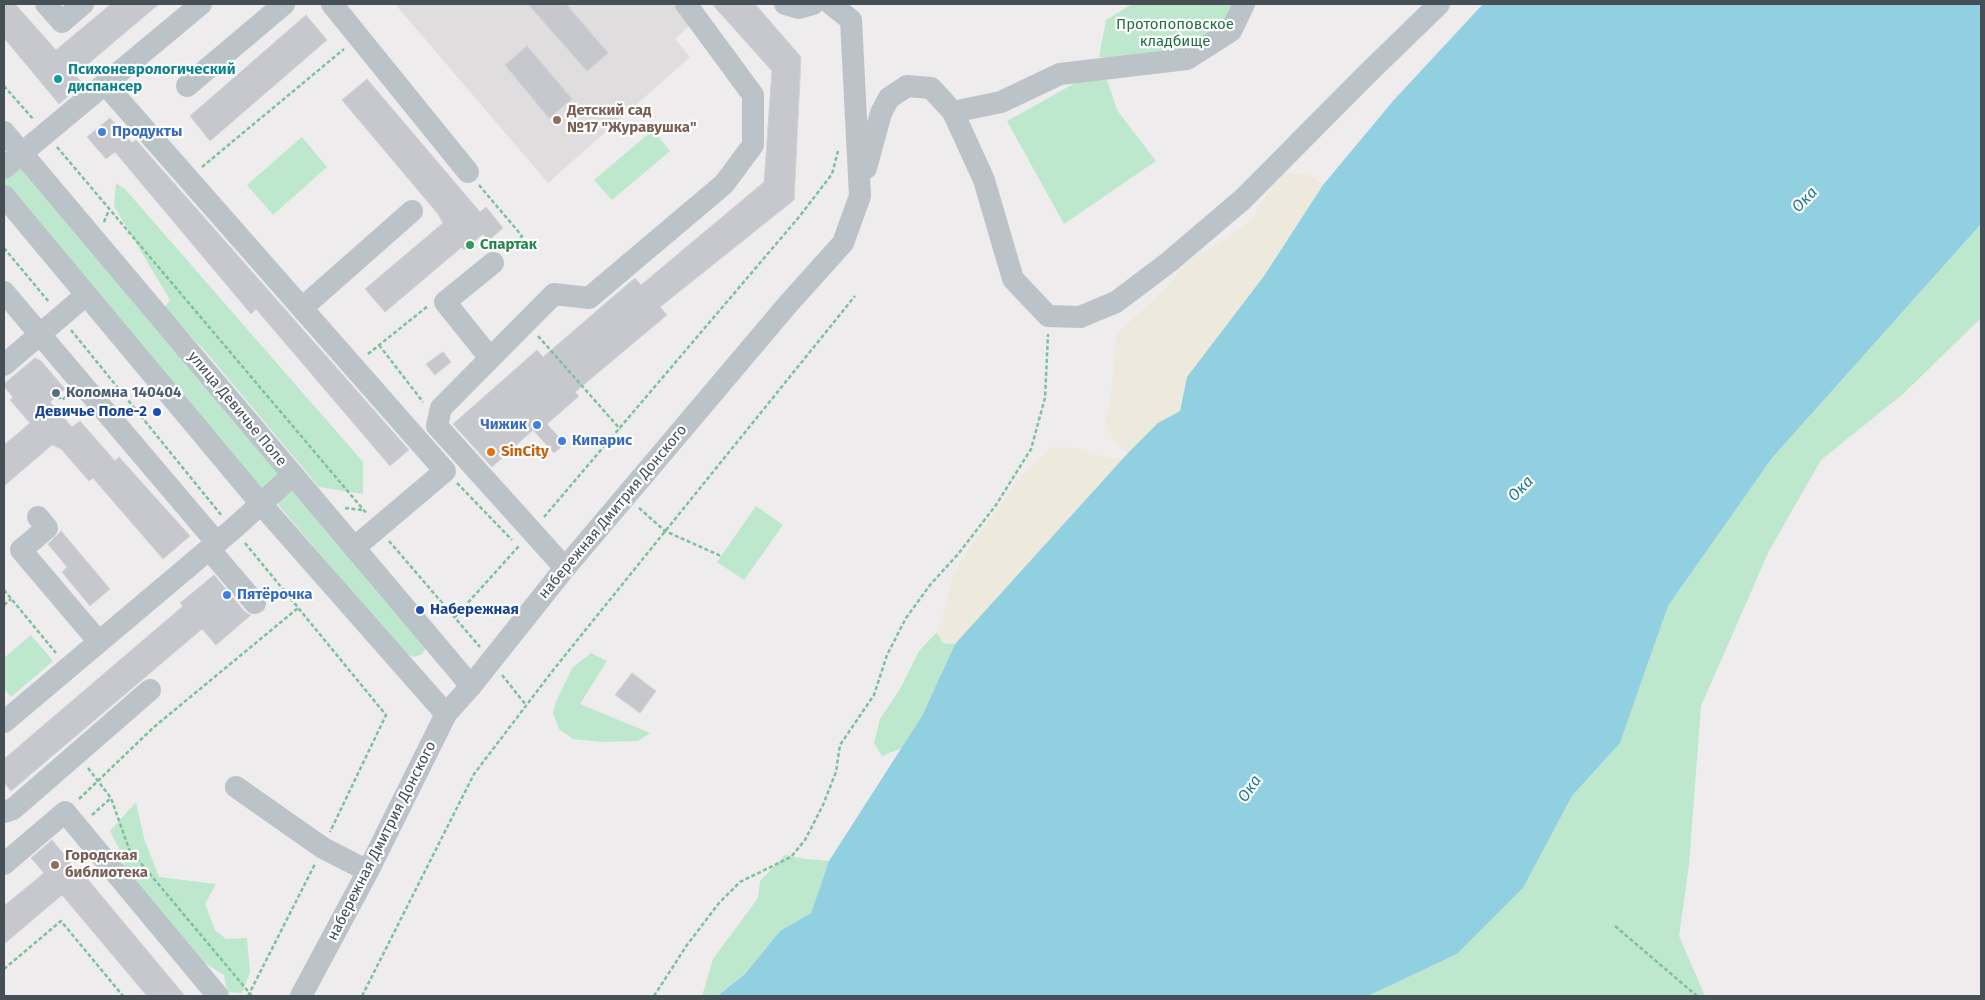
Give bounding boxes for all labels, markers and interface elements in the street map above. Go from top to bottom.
park label: Протопоповское кладбище [1116,16,1234,51]
place label: Психоневрологический диспансер [68,61,236,96]
marker: Психоневрологический диспансер [52,73,64,85]
place label: Детский сад №17 "Журавушка" [567,102,696,137]
marker: Детский сад №17 "Журавушка" [551,114,563,126]
place label: Продукты [112,123,182,141]
marker: Продукты [96,126,108,138]
water label: Ока [1788,183,1822,217]
place label: Спартак [480,236,537,254]
marker: Спартак [464,239,476,251]
street label: улица Девичье Поле [184,348,290,470]
place label: Коломна 140404 [66,384,182,402]
marker: Коломна 140404 [50,387,62,399]
place label: Девичье Поле-2 [36,403,147,421]
marker: Девичье Поле-2 [151,406,163,418]
place label: Чижик [480,416,527,434]
marker: Чижик [531,419,543,431]
street label: набережная Дмитрия Донского [535,421,691,603]
place label: Кипарис [572,432,632,450]
marker: Кипарис [556,435,568,447]
place label: SinCity [501,443,549,461]
marker: SinCity [485,446,497,458]
water label: Ока [1504,472,1538,506]
place label: Пятёрочка [237,586,312,604]
marker: Пятёрочка [221,589,233,601]
place label: Набережная [430,601,519,619]
marker: Набережная [414,604,426,616]
street label: набережная Дмитрия Донского [324,738,440,944]
water label: Ока [1234,772,1266,806]
place label: Городская библиотека [65,847,148,882]
marker: Городская библиотека [49,859,61,871]

